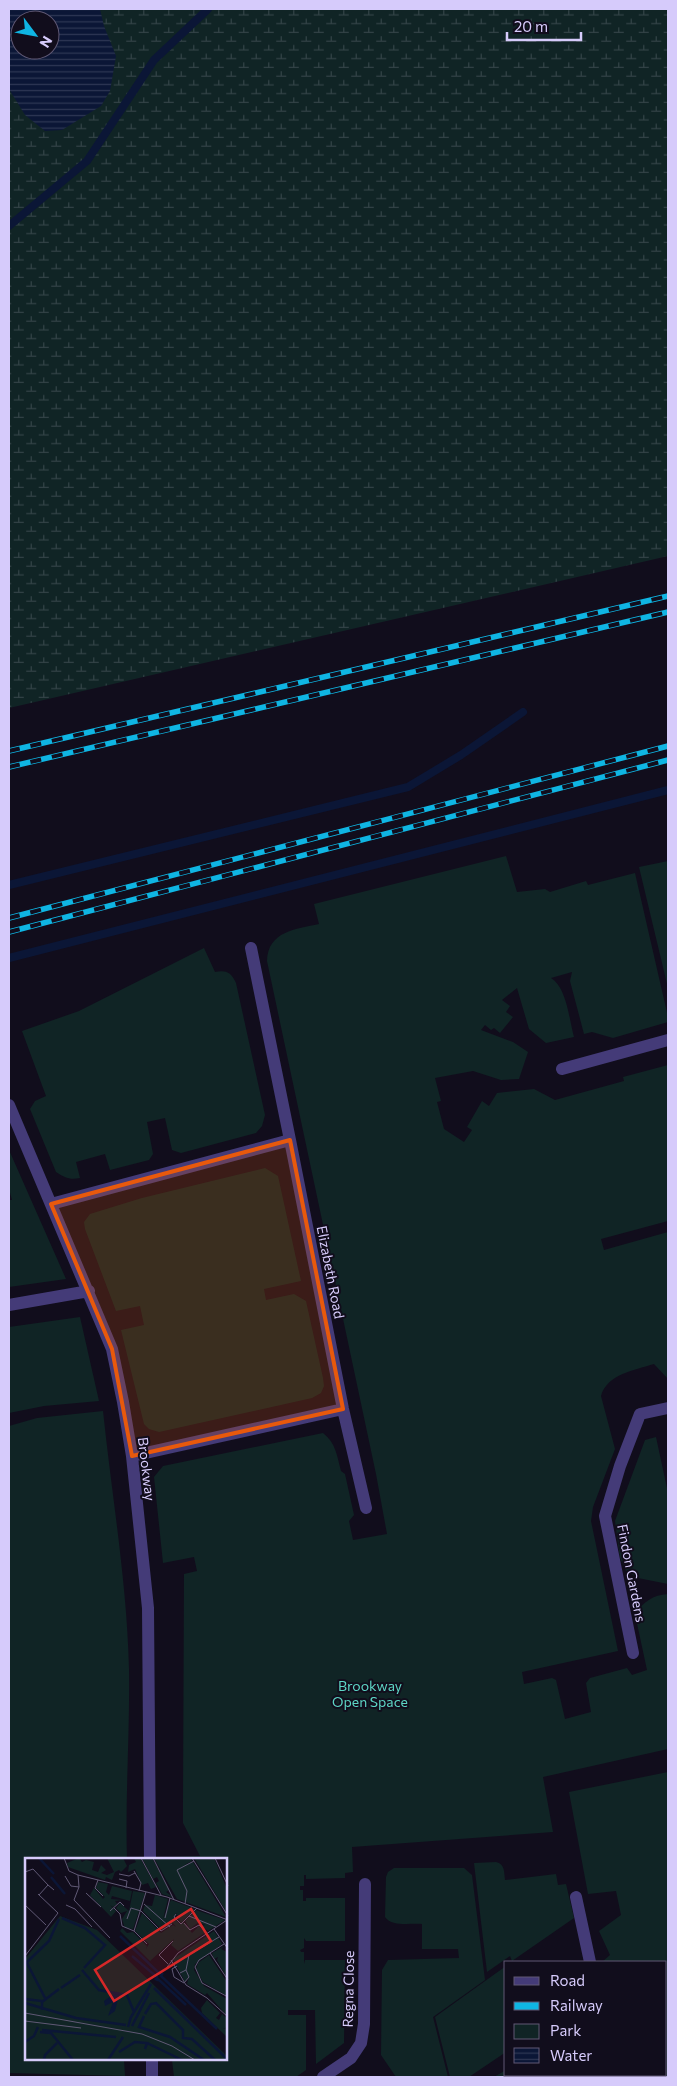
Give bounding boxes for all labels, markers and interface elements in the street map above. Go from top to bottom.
north arrow [10,10,60,60]
scale bar [507,10,581,42]
text: 20 m [514,17,548,35]
text: N [36,33,56,51]
street label: Elizabeth Road [314,1224,348,1320]
street label: Brookway [135,1436,159,1502]
street label: Findon Gardens [614,1522,650,1624]
park label: Brookway Open Space [332,1677,408,1710]
inset map [25,1858,228,2061]
street label: Regna Close [339,1950,357,2028]
legend [504,1961,667,2076]
text: Road [550,1971,585,1989]
text: Railway [550,1996,603,2014]
text: Park [550,2021,581,2039]
text: Water [550,2046,592,2064]

